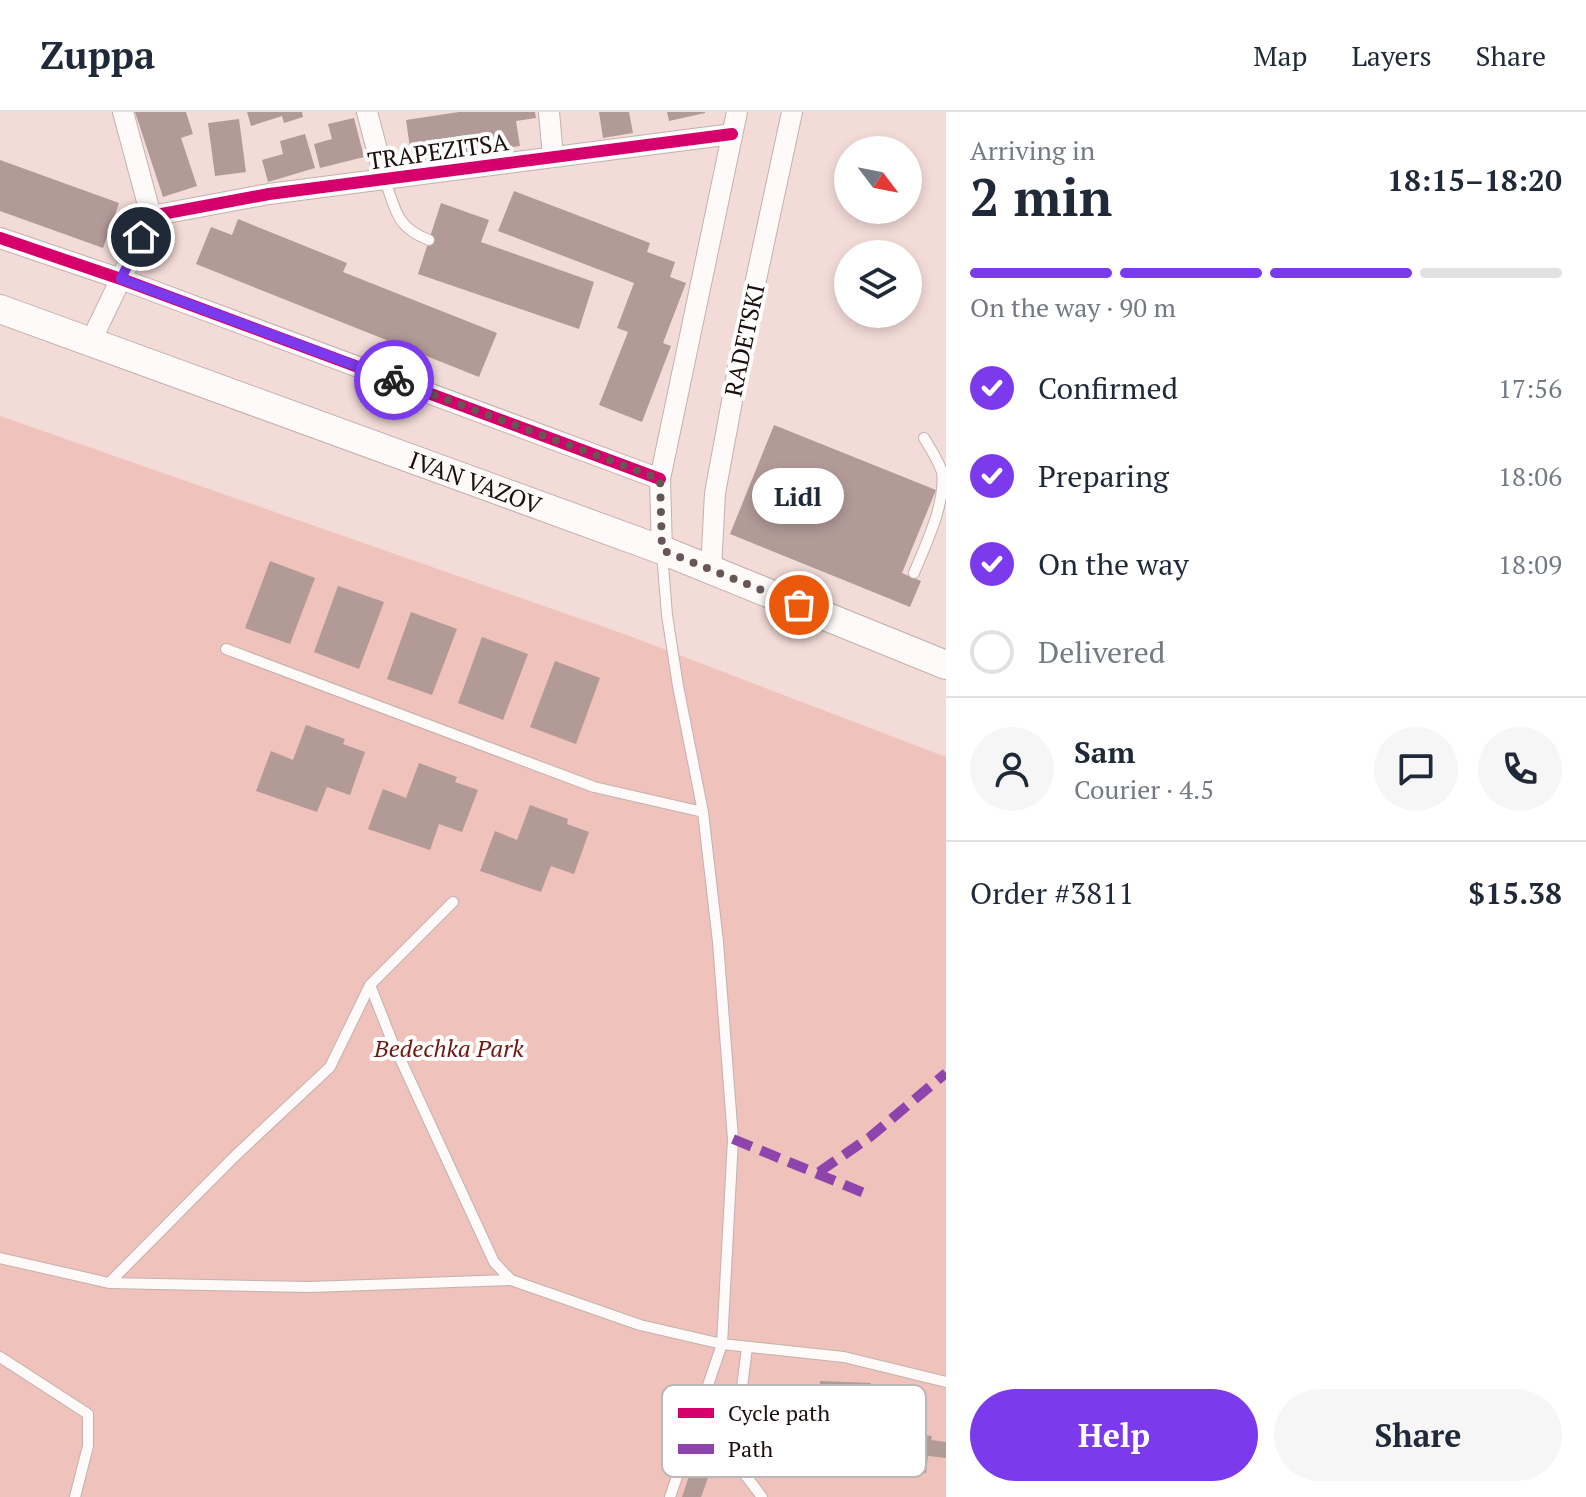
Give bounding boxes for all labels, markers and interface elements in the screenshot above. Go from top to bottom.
text: Zuppa [40,30,155,80]
text: Map [1253,37,1307,74]
text: Layers [1351,37,1432,74]
text: Share [1476,37,1546,74]
street label: TRAPEZITSA [365,125,511,177]
text: Arriving in [970,133,1095,167]
north arrow [834,136,922,224]
map controls [834,136,922,328]
text: 18:15–18:20 [1387,160,1562,200]
text: 2 min [970,162,1112,231]
pin [107,203,175,271]
icon: home [119,215,163,259]
button: layers [834,240,922,328]
street label: RADETSKI [716,281,772,399]
text: On the way · 90 m [970,290,1176,324]
courier [354,340,434,420]
icon: bike [372,358,416,402]
icon: check [970,366,1014,410]
text: Confirmed [1038,368,1178,408]
text: 17:56 [1498,371,1562,405]
street label: IVAN VAZOV [405,443,547,521]
icon: check [970,454,1014,498]
text: Preparing [1038,456,1169,496]
text: 18:06 [1498,459,1562,493]
callout: Lidl [753,469,845,525]
text: Lidl [774,479,822,513]
icon: check [970,542,1014,586]
text: On the way [1038,544,1189,584]
text: 18:09 [1498,547,1562,581]
pin [765,571,833,639]
icon: bag [777,583,821,627]
text: Delivered [1038,632,1165,672]
button: person [970,727,1054,811]
button: chat [1374,727,1458,811]
button: phone [1478,727,1562,811]
text: Sam [1074,732,1135,772]
text: Courier · 4.5 [1074,772,1214,806]
text: Order #3811 [970,873,1134,913]
text: $15.38 [1468,873,1562,913]
park label: Bedechka Park [373,1032,524,1064]
legend [662,1385,926,1477]
button: Help [970,1389,1258,1481]
button: Share [1274,1389,1562,1481]
text: Cycle path [728,1398,830,1427]
text: Path [728,1434,773,1463]

